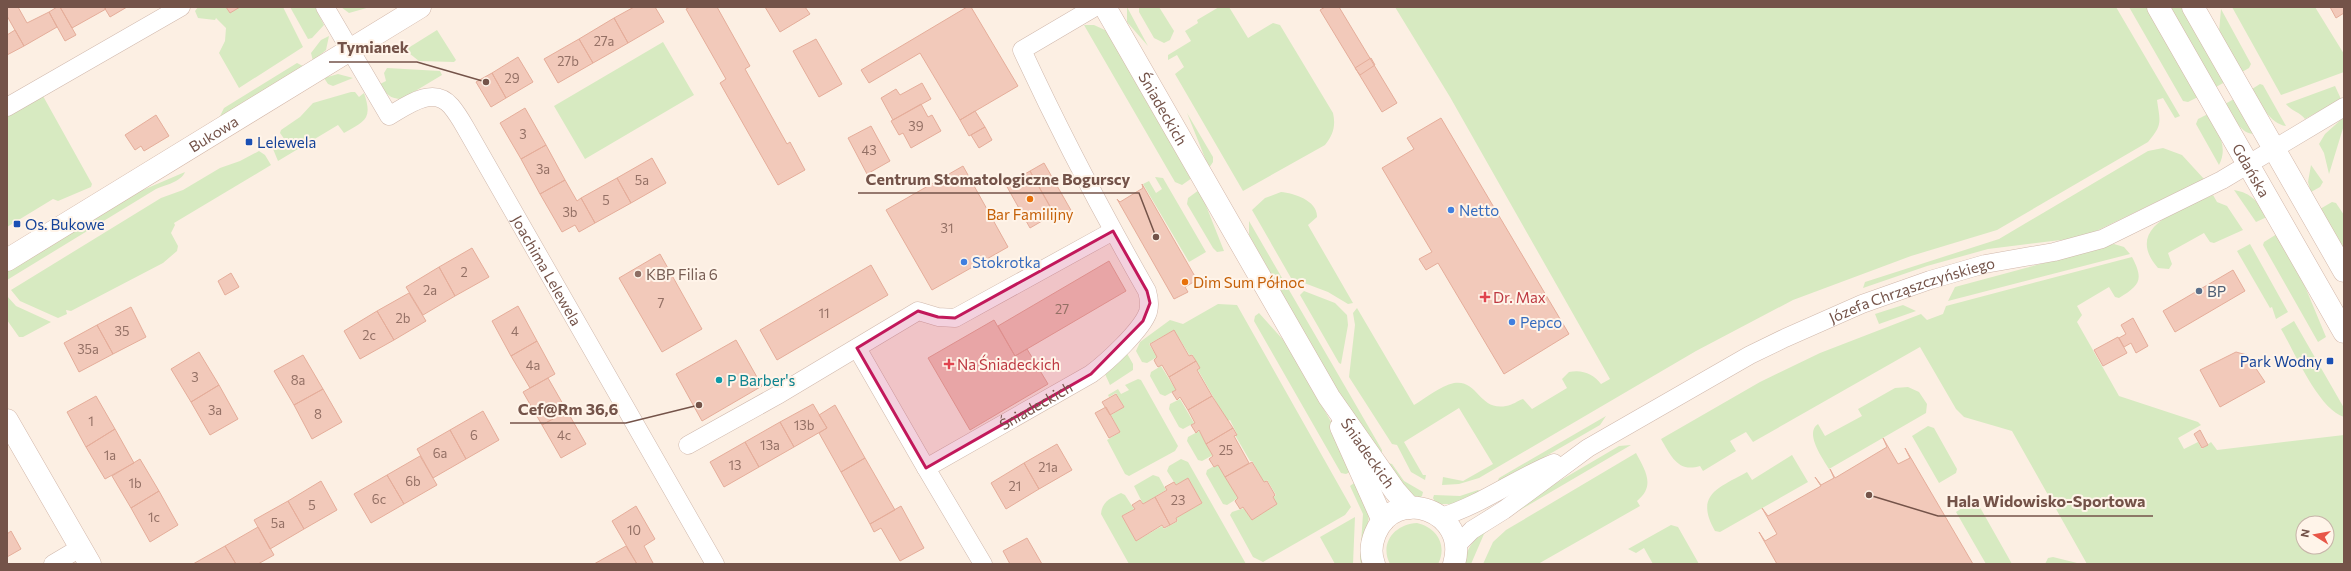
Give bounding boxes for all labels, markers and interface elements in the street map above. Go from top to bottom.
house number: 27a [594,33,614,49]
callout: Tymianek [329,34,417,62]
text: Tymianek [337,37,410,56]
house number: 27b [557,53,579,69]
street label: Śniadeckich [1135,68,1191,148]
house number: 29 [504,70,520,86]
street label: Bukowa [186,112,241,155]
house number: 39 [908,118,924,134]
house number: 3 [519,126,527,142]
place label: Lelewela [257,133,316,151]
marker: Lelewela [244,137,254,147]
street label: Gdańska [2229,140,2274,200]
house number: 43 [861,142,877,158]
house number: 3a [536,161,550,177]
callout: Centrum Stomatologiczne Bogurscy [858,165,1139,193]
text: Centrum Stomatologiczne Bogurscy [866,169,1131,188]
house number: 5a [635,172,649,188]
house number: 5 [602,192,610,208]
marker: Bar Familijny [1025,194,1035,204]
place label: Netto [1459,201,1499,219]
house number: 3b [562,204,578,220]
place label: Bar Familijny [986,205,1074,223]
marker: Netto [1446,205,1456,215]
street label: Joachima Lelewela [508,212,586,329]
place label: Os. Bukowe [25,215,105,233]
marker: Os. Bukowe [12,219,22,229]
house number: 31 [941,220,953,236]
place label: Stokrotka [972,253,1041,271]
street label: Józefa Chrząszczyńskiego [1826,253,1996,327]
marker: Stokrotka [959,257,969,267]
house number: 2 [460,264,468,280]
place label: KBP Filia 6 [646,265,718,283]
marker: KBP Filia 6 [633,269,643,279]
place label: Dim Sum Północ [1193,273,1305,291]
marker: Dim Sum Północ [1180,277,1190,287]
house number: 2a [423,282,437,298]
place label: BP [2207,282,2226,300]
marker: BP [2194,286,2204,296]
place label: Dr. Max [1493,288,1546,306]
marker: Dr. Max [1480,292,1490,302]
house number: 7 [658,295,665,311]
house number: 27 [1055,301,1069,317]
house number: 11 [818,305,830,321]
house number: 2b [396,310,411,326]
place label: Pepco [1520,313,1562,331]
marker: Pepco [1507,317,1517,327]
house number: 35 [115,323,129,339]
house number: 4 [511,323,519,339]
house number: 2c [362,327,376,343]
house number: 35a [77,341,99,357]
place label: Park Wodny [2240,352,2322,370]
place label: Na Śniadeckich [957,354,1060,373]
marker: Park Wodny [2325,356,2335,366]
house number: 4a [526,357,540,373]
marker: Na Śniadeckich [944,359,954,369]
house number: 3 [191,369,199,385]
place label: P Barber's [727,371,796,389]
house number: 8a [291,372,305,388]
marker: P Barber's [714,375,724,385]
street label: Śniadeckich [996,378,1076,433]
callout: Cef@Rm 36,6 [510,395,626,423]
text: Cef@Rm 36,6 [518,399,618,418]
house number: 3a [208,402,222,418]
house number: 8 [314,406,322,422]
house number: 1 [88,413,94,429]
street label: Śniadeckich [1338,414,1399,491]
house number: 13b [794,417,815,433]
house number: 6 [470,427,478,443]
house number: 4c [557,427,571,443]
house number: 13a [760,437,780,453]
house number: 25 [1219,442,1233,458]
house number: 6a [433,445,447,461]
house number: 1a [104,447,116,463]
house number: 13 [729,457,741,473]
house number: 21a [1038,459,1058,475]
house number: 6b [405,473,421,489]
house number: 1b [128,475,142,491]
house number: 21 [1009,478,1021,494]
callout: Hala Widowisko-Sportowa [1938,488,2153,516]
house number: 6c [372,491,386,507]
text: Hala Widowisko-Sportowa [1946,491,2146,510]
house number: 23 [1171,492,1185,508]
house number: 5 [308,497,316,513]
house number: 1c [148,509,160,525]
house number: 5a [271,515,285,531]
north arrow [2295,515,2335,555]
house number: 10 [627,522,641,538]
text: N [2298,528,2312,538]

